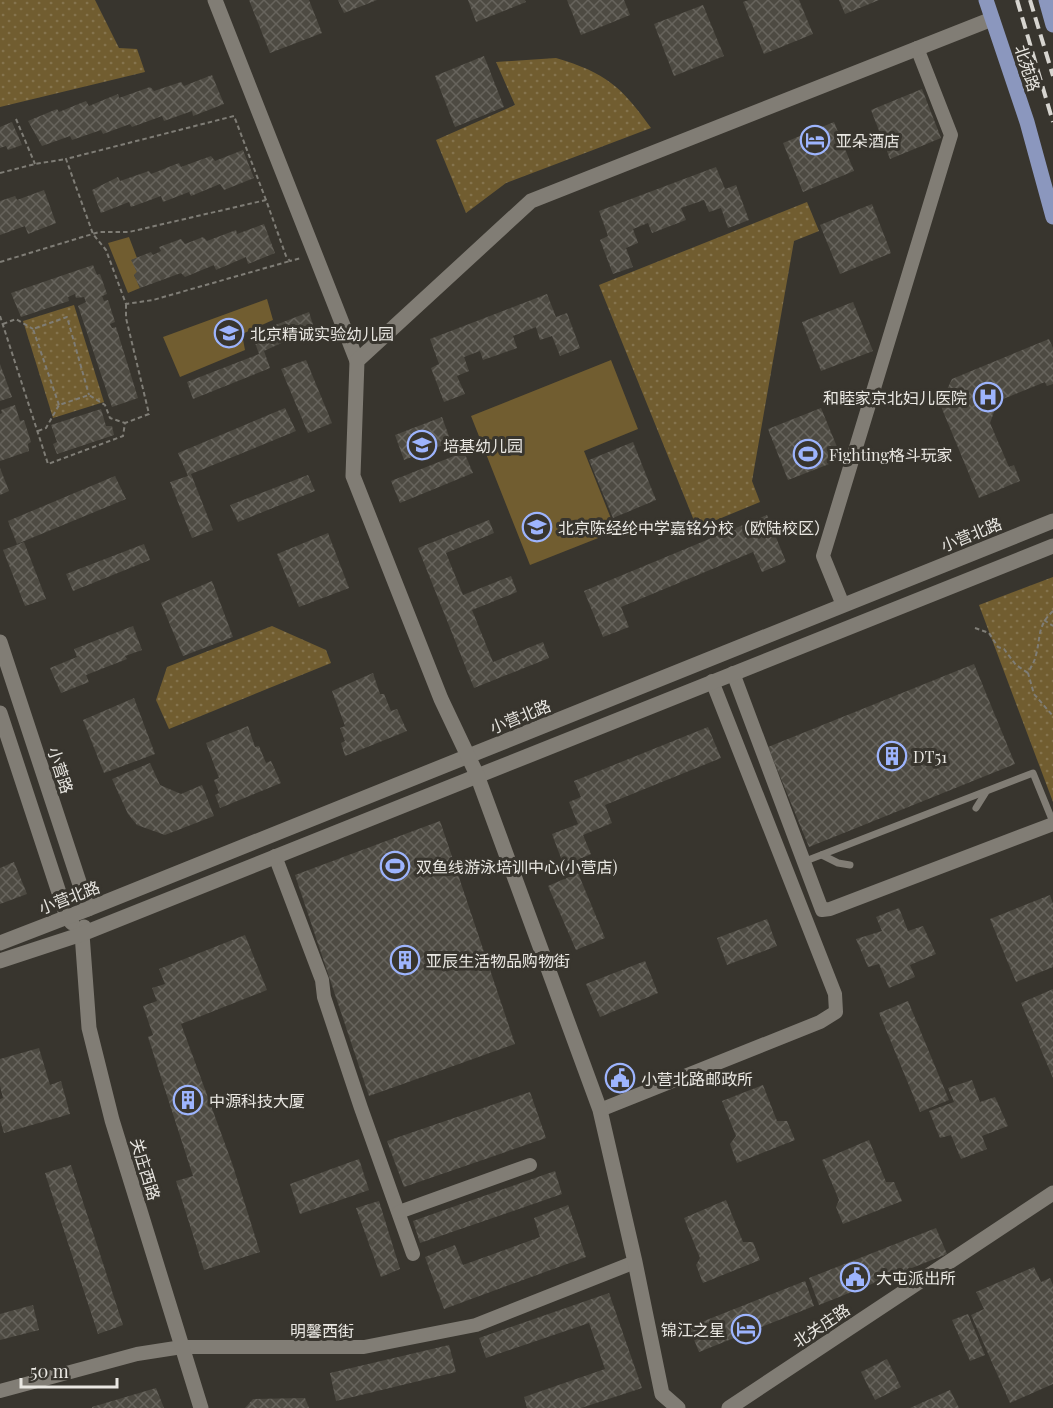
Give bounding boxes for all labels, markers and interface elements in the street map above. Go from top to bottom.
street label: 北苑路 [1011,42,1045,94]
hotel icon: 亚朵酒店 [799,124,831,156]
place label: 亚朵酒店 [836,130,900,151]
school or university icon: 北京精诚实验幼儿园 [213,317,245,349]
place label: 北京精诚实验幼儿园 [250,323,394,344]
hospital icon: 和睦家京北妇儿医院 [972,381,1004,413]
place label: 和睦家京北妇儿医院 [823,387,967,408]
school or university icon: 培基幼儿园 [406,429,438,461]
place label: 培基幼儿园 [443,435,523,456]
sports icon: Fighting格斗玩家 [792,438,824,470]
place label: Fighting格斗玩家 [829,444,953,465]
school or university icon: 北京陈经纶中学嘉铭分校（欧陆校区） [521,511,553,543]
street label: 小营北路 [937,512,1005,556]
place label: 北京陈经纶中学嘉铭分校（欧陆校区） [558,517,830,538]
street label: 小营北路 [486,694,554,738]
building icon: DT51 [876,740,908,772]
street label: 小营路 [44,744,78,796]
place label: DT51 [913,746,947,767]
sports icon: 双鱼线游泳培训中心(小营店) [379,850,411,882]
place label: 双鱼线游泳培训中心(小营店) [416,856,617,877]
street label: 小营北路 [35,876,103,918]
building icon: 亚辰生活物品购物街 [389,944,421,976]
place label: 亚辰生活物品购物街 [426,950,570,971]
public building icon: 小营北路邮政所 [604,1062,636,1094]
place label: 小营北路邮政所 [641,1068,753,1089]
building icon: 中源科技大厦 [172,1084,204,1116]
place label: 中源科技大厦 [209,1090,305,1111]
street label: 关庄西路 [127,1135,165,1203]
public building icon: 大屯派出所 [839,1261,871,1293]
place label: 大屯派出所 [876,1267,956,1288]
street label: 北关庄路 [789,1298,853,1352]
hotel icon: 锦江之星 [730,1313,762,1345]
place label: 锦江之星 [661,1319,725,1340]
street label: 明馨西街 [290,1320,354,1341]
scale bar [21,1351,117,1389]
text: 50 m [30,1359,69,1383]

